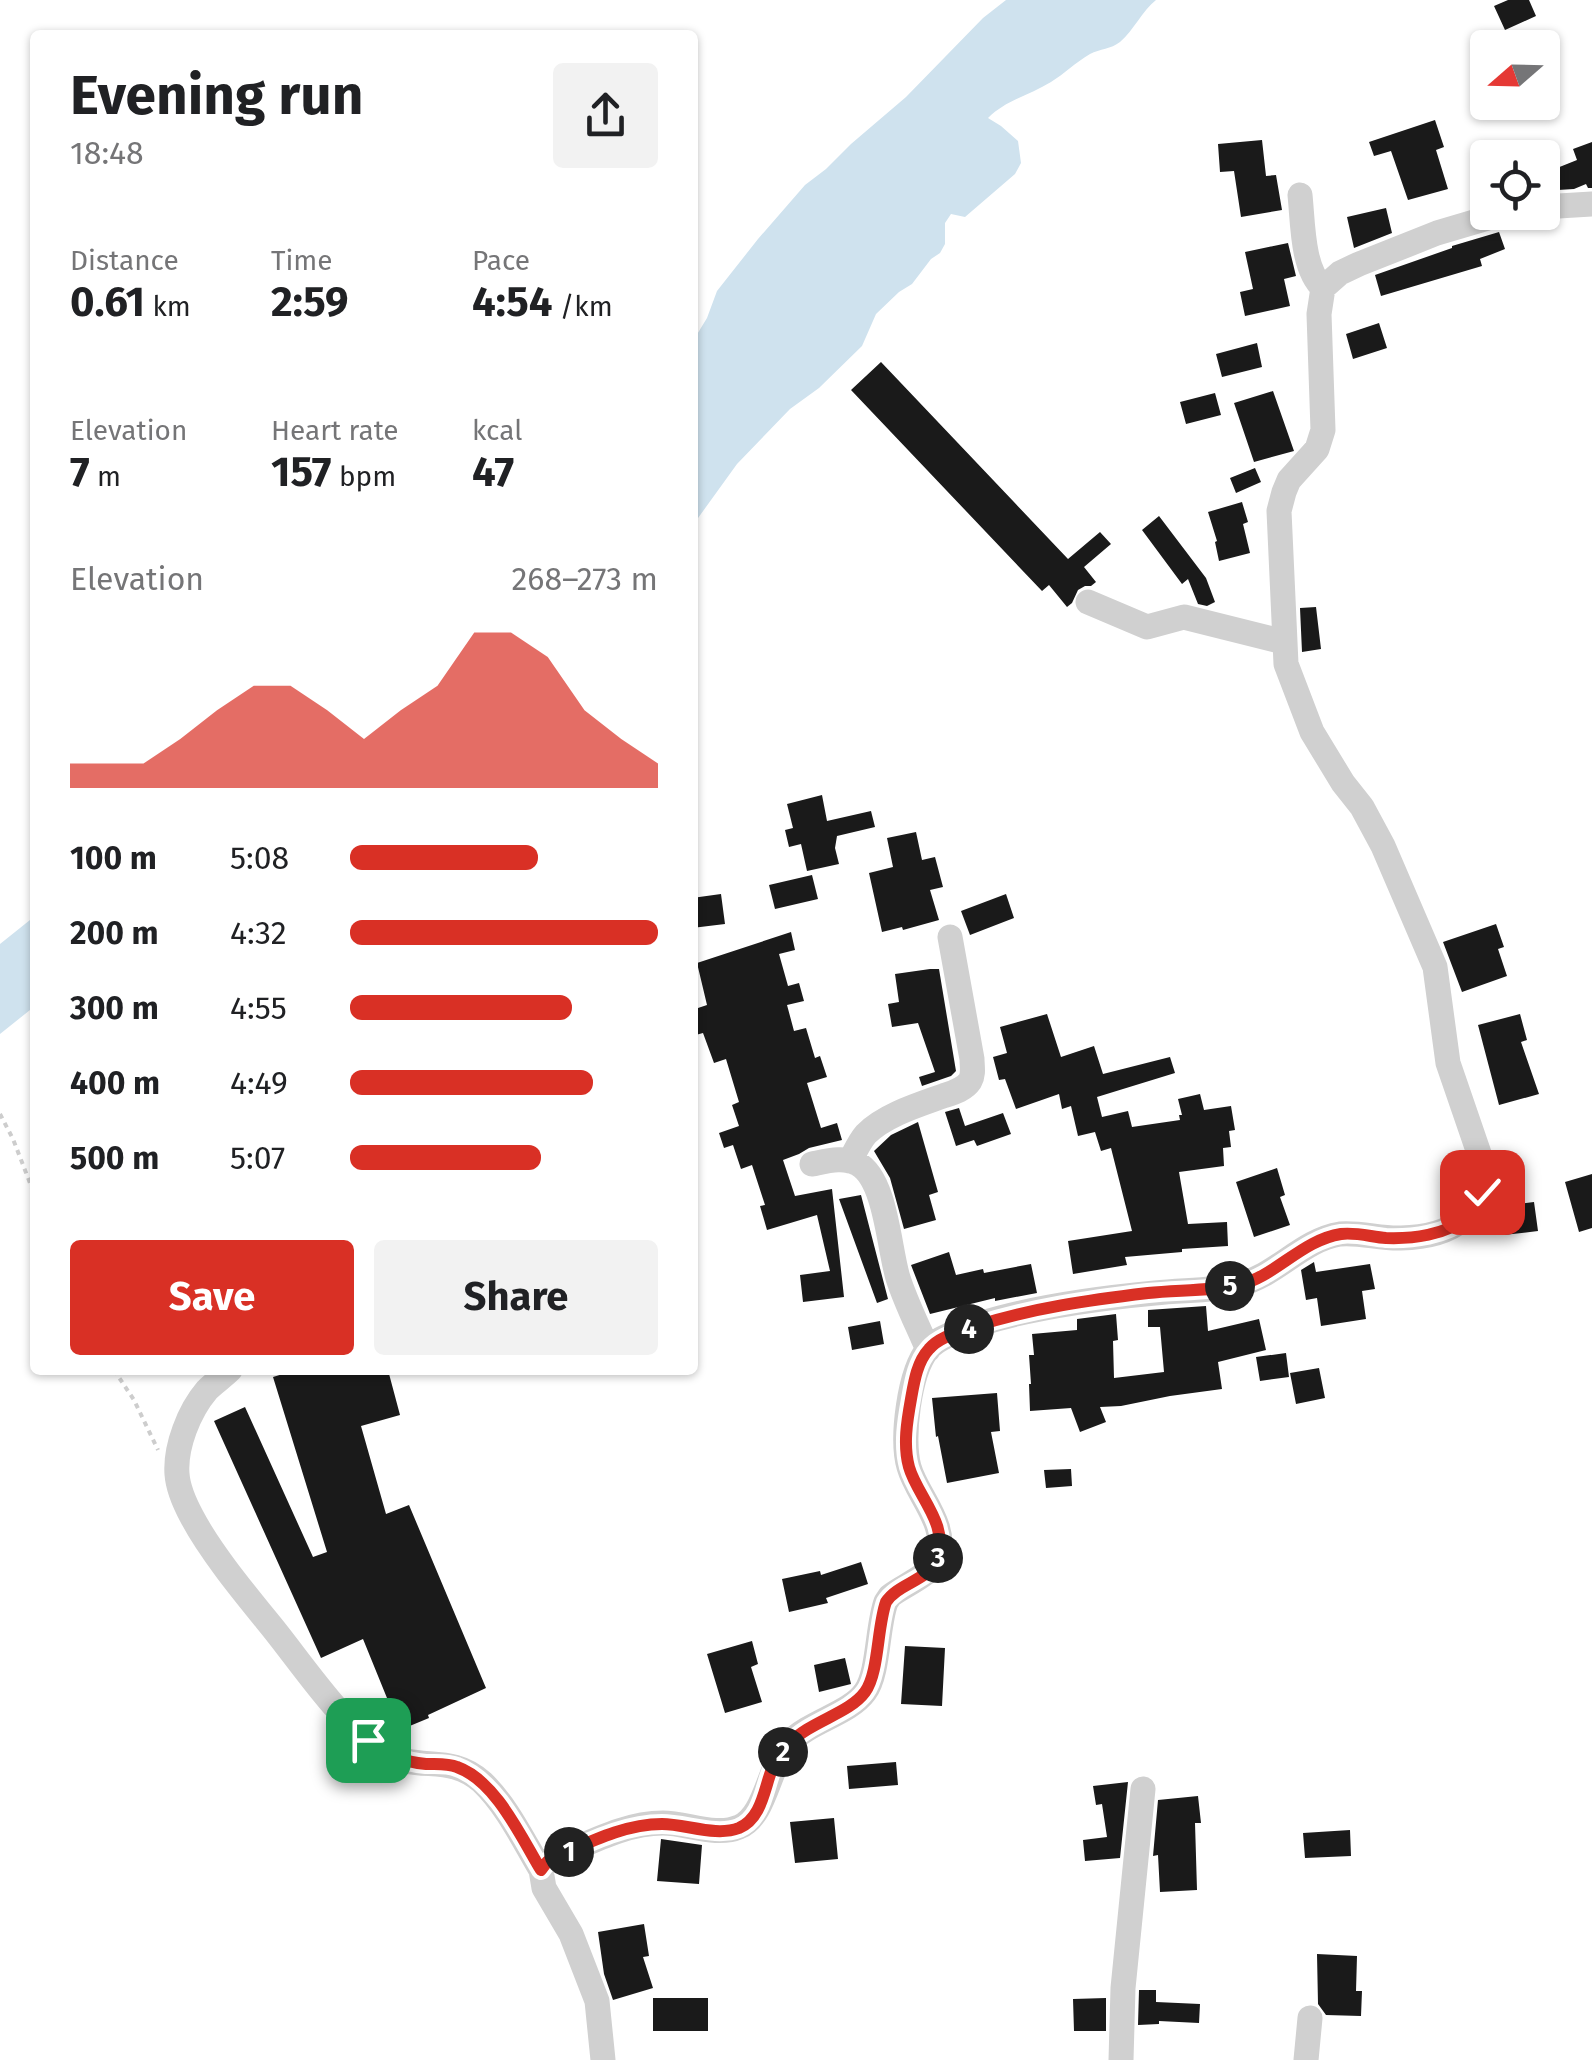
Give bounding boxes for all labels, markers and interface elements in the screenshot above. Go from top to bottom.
north arrow [1470,30,1560,120]
map controls [1470,30,1560,230]
text: Evening run [70,63,364,129]
button: share [553,63,658,168]
text: 18:48 [70,134,144,172]
button: locate [1470,140,1560,230]
text: Distance [70,244,179,277]
text: Time [271,244,333,277]
text: Pace [472,244,530,277]
text: 0.61 [70,277,145,327]
text: 2:59 [271,277,349,327]
text: 4:54 [472,277,552,327]
text: km [145,290,191,323]
text: /km [552,290,613,323]
text: Elevation [70,414,187,447]
text: Heart rate [271,414,399,447]
text: kcal [472,414,522,447]
text: 7 [70,447,90,497]
text: 157 [271,447,331,497]
text: 47 [472,447,514,497]
text: m [90,460,121,493]
text: bpm [331,460,396,493]
text: Elevation [70,560,204,598]
text: 268–273 m [512,560,658,598]
text: 100 m [70,839,157,877]
text: 5:08 [230,839,289,877]
text: 200 m [70,914,159,952]
text: 4:32 [230,914,286,952]
text: 300 m [70,989,159,1027]
text: 4:55 [230,989,287,1027]
text: 400 m [70,1064,160,1102]
text: 4:49 [230,1064,288,1102]
text: 500 m [70,1139,159,1177]
text: 5:07 [230,1139,285,1177]
pin [1440,1150,1525,1235]
icon: check [1455,1165,1510,1220]
button: Save [70,1240,354,1355]
button: Share [374,1240,658,1355]
pin: 5 [1205,1261,1255,1311]
text: 5 [1222,1269,1238,1302]
pin: 4 [944,1304,994,1354]
text: 4 [961,1312,977,1345]
pin: 3 [913,1533,963,1583]
text: 3 [931,1541,945,1574]
pin [326,1698,411,1783]
icon: arrive [341,1713,396,1768]
pin: 2 [758,1727,808,1777]
text: 2 [776,1735,790,1768]
pin: 1 [544,1827,594,1877]
text: 1 [563,1835,576,1868]

